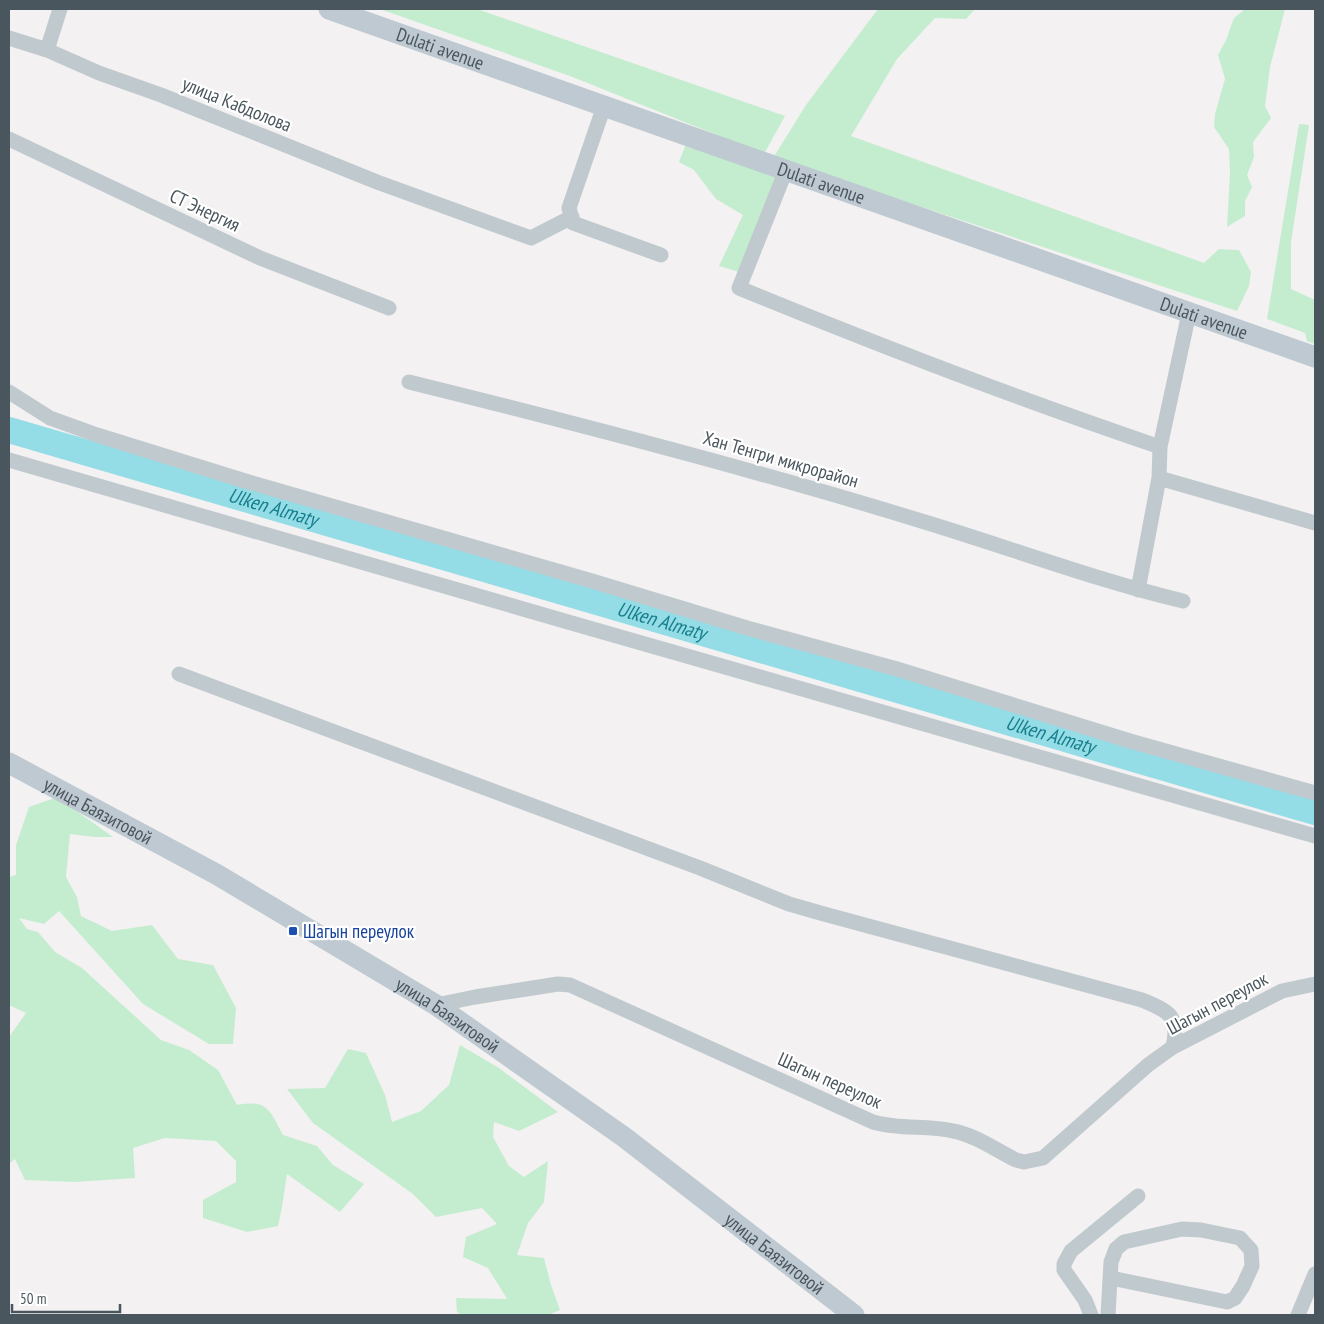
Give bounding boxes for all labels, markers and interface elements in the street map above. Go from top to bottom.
street label: Dulati avenue [393,22,487,75]
street label: улица Кабдолова [179,71,295,137]
street label: Dulati avenue [774,156,868,209]
street label: СТ Энергия [166,183,244,237]
street label: Dulati avenue [1157,291,1251,344]
street label: Хан Тенгри микрорайон [701,425,861,493]
water label: Ulken Almaty [225,482,323,533]
water label: Ulken Almaty [614,596,712,647]
water label: Ulken Almaty [1003,709,1100,761]
street label: улица Баязитовой [40,772,156,850]
place label: Шагын переулок [303,919,415,943]
marker: Шагын переулок [287,925,299,937]
street label: Шагын переулок [1162,966,1272,1040]
street label: улица Баязитовой [391,972,504,1058]
street label: Шагын переулок [774,1046,886,1114]
street label: улица Баязитовой [720,1207,829,1300]
scale bar [12,1282,120,1314]
text: 50 m [20,1289,46,1308]

